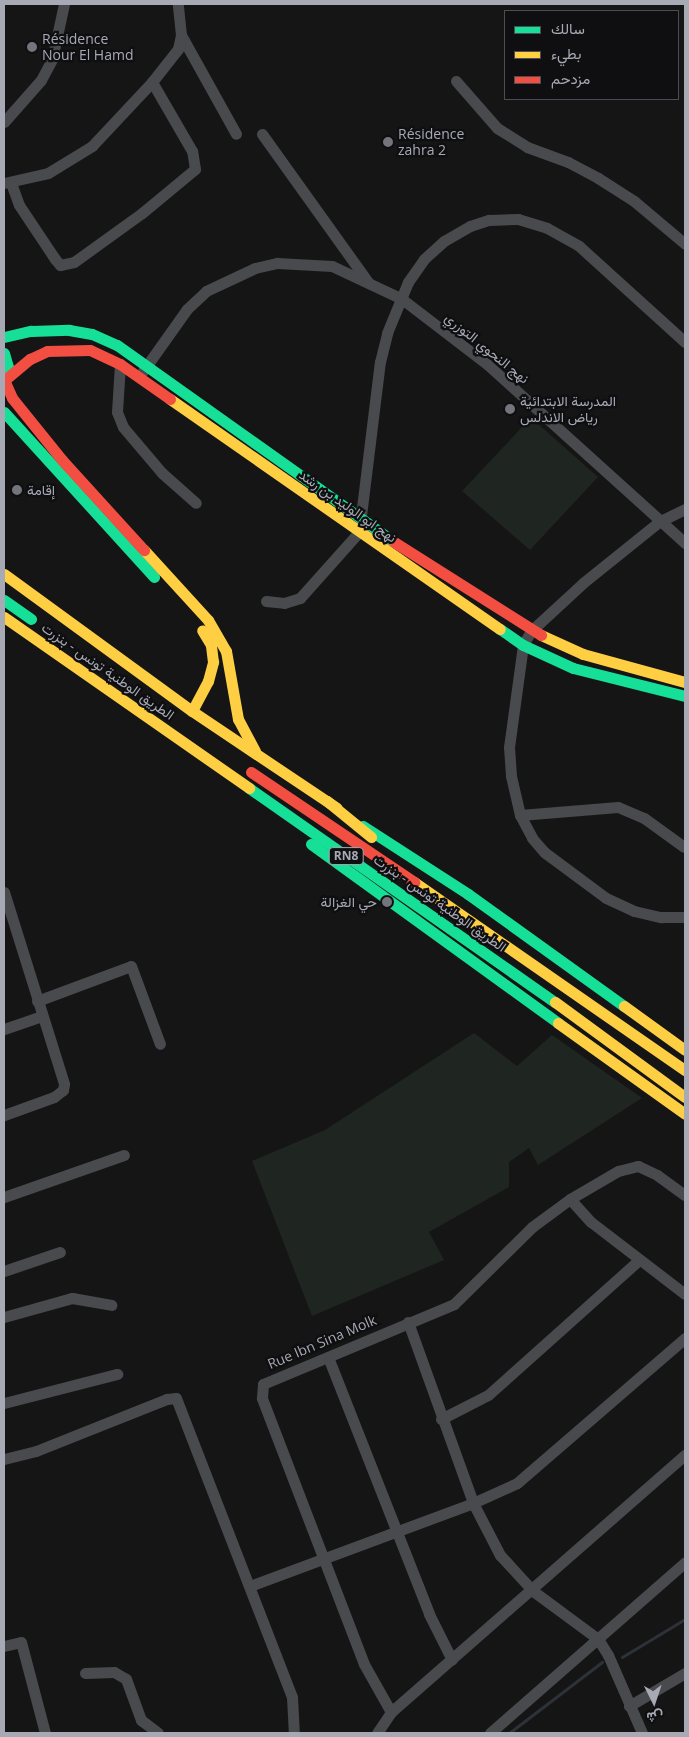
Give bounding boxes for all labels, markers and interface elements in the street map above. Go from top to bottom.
legend [504,10,679,100]
text: سالك [551,18,585,38]
place label: Résidence Nour El Hamd [42,31,133,64]
marker: Résidence Nour El Hamd [26,41,38,53]
text: بطيء [551,43,581,63]
text: مزدحم [551,68,590,88]
place label: Résidence zahra 2 [398,126,464,158]
marker: Résidence zahra 2 [382,136,394,148]
street label: نهج النحوي التوزري [442,309,532,387]
place label: المدرسة الابتدائية رياض الاندلس [520,393,616,426]
marker: المدرسة الابتدائية رياض الاندلس [504,403,516,415]
street label: نهج ابو الوليد بن رشد [296,466,400,546]
place label: إقامة [27,482,55,498]
marker: إقامة [11,484,23,496]
street label: الطريق الوطنية تونس - بنزرت [39,619,177,723]
road number: RN8 [328,846,364,866]
street label: الطريق الوطنية تونس - بنزرت [371,851,509,955]
place label: حي الغزالة [321,894,377,910]
marker: حي الغزالة [381,896,393,908]
street label: Rue Ibn Sina Molk [265,1312,379,1372]
north arrow [629,1677,679,1727]
text: ش [646,1707,664,1728]

